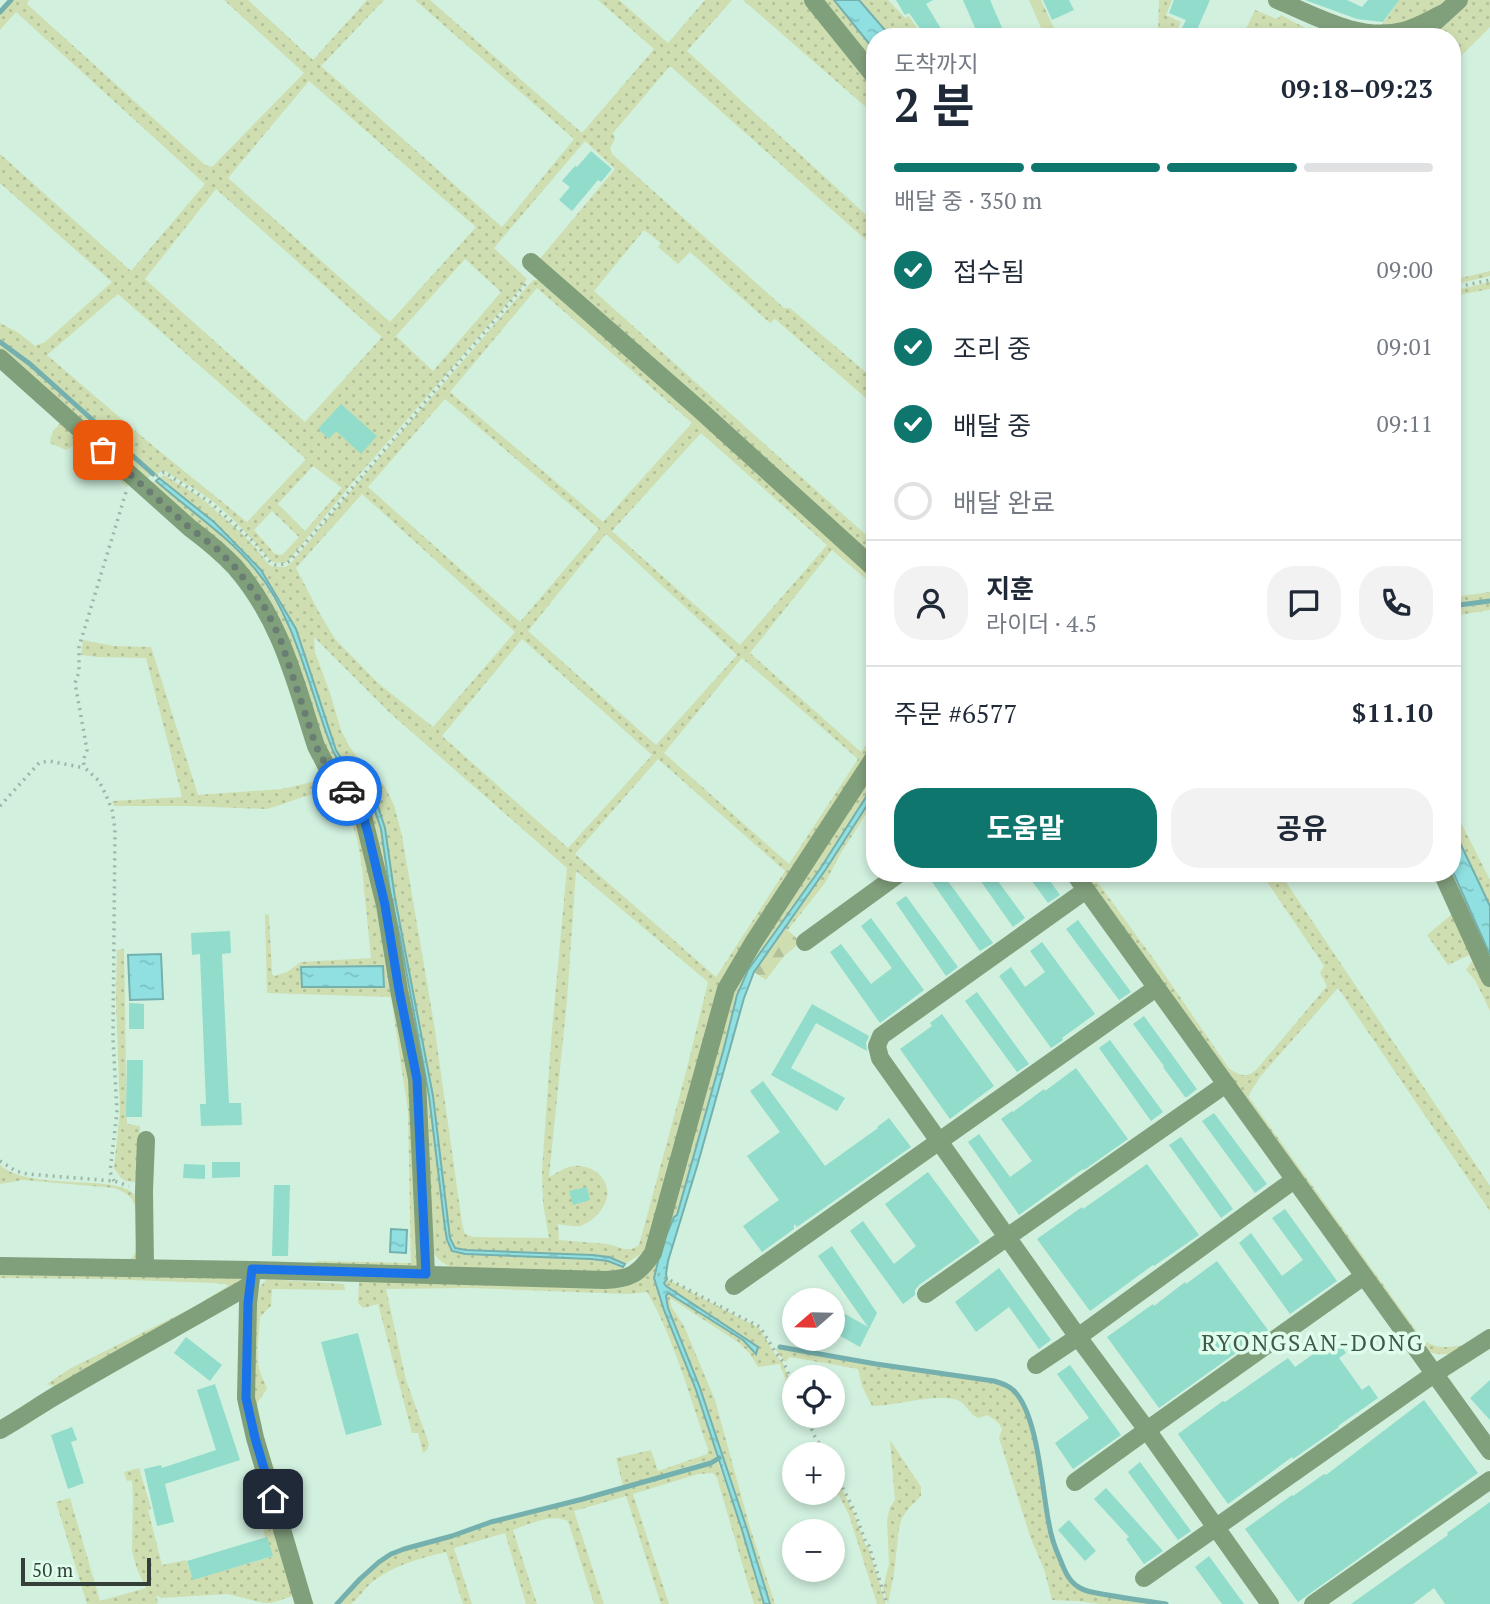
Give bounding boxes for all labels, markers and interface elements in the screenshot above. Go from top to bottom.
text: 도착까지 [894,48,979,79]
text: 09:18–09:23 [1281,71,1433,105]
text: 2 분 [894,74,975,135]
text: 배달 중 · 350 m [894,185,1042,216]
icon: check [894,251,932,289]
text: 접수됨 [953,254,1025,288]
text: 09:00 [1376,254,1433,285]
icon: check [894,328,932,366]
text: 조리 중 [953,331,1031,365]
text: 09:01 [1376,331,1433,362]
icon: check [894,405,932,443]
text: 배달 중 [953,408,1031,442]
text: 09:11 [1376,408,1433,439]
pin [73,420,133,480]
icon: bag [84,431,122,469]
text: 배달 완료 [953,485,1055,519]
button: person [894,566,968,640]
button: chat [1267,566,1341,640]
button: phone [1359,566,1433,640]
text: 지훈 [986,571,1034,605]
text: 라이더 · 4.5 [986,608,1097,639]
text: $11.10 [1352,695,1433,729]
text: 주문 #6577 [894,696,1017,730]
courier [312,756,382,826]
icon: car [328,772,366,810]
button: 도움말 [894,788,1157,868]
button: 공유 [1171,788,1433,868]
north arrow [782,1288,845,1351]
map controls [782,1288,845,1582]
district label: RYONGSAN-DONG [1201,1327,1425,1358]
button: locate [782,1365,845,1428]
button: + [782,1442,845,1505]
pin [243,1469,303,1529]
icon: home [254,1480,292,1518]
button: − [782,1519,845,1582]
scale bar [21,1555,150,1587]
text: 50 m [32,1557,73,1582]

